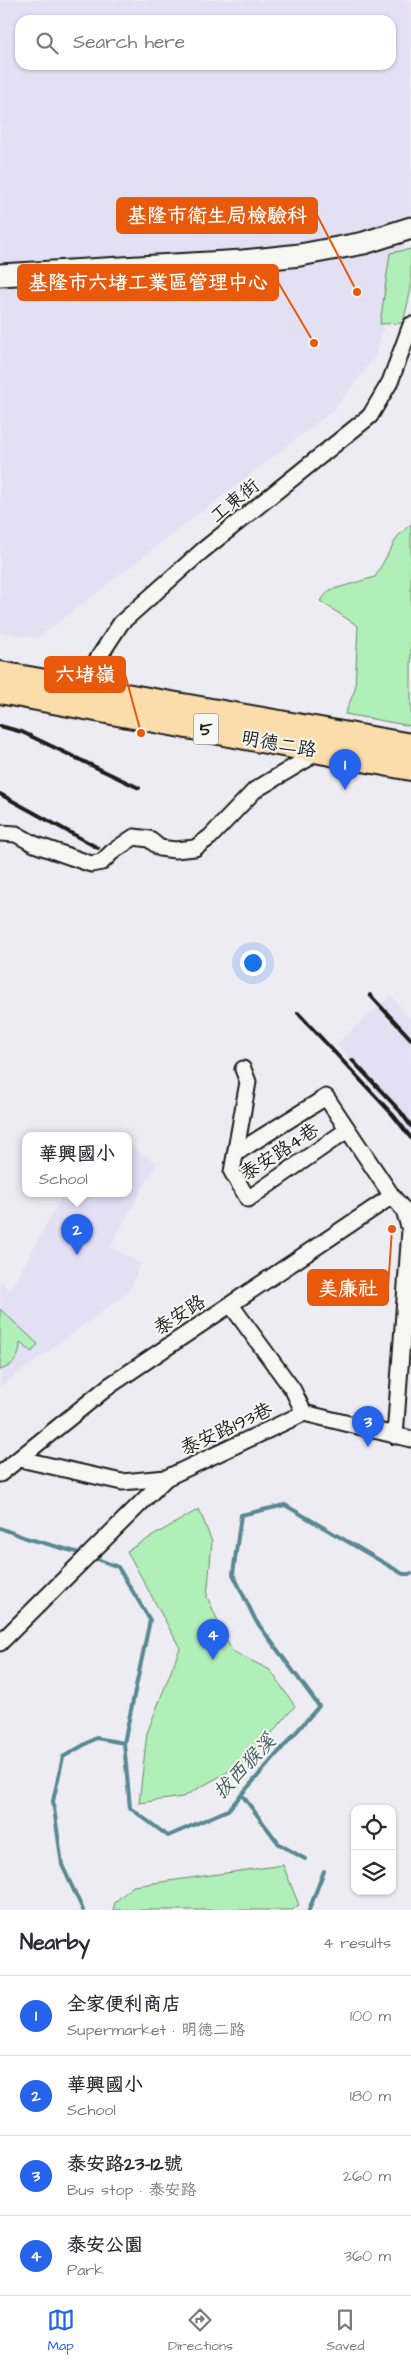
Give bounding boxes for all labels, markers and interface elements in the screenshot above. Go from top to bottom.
search box [15,15,396,70]
icon: search [33,29,61,57]
text: Search here [73,29,185,56]
callout: 基隆市衛生局檢驗科 [117,198,317,233]
text: 基隆市衛生局檢驗科 [127,202,307,230]
callout: 基隆市六堵工業區管理中心 [18,265,278,300]
text: 基隆市六堵工業區管理中心 [28,269,268,297]
street label: 工東街 [204,473,266,530]
callout: 六堵嶺 [45,657,125,692]
text: 六堵嶺 [55,661,115,689]
road number: 5 [194,714,218,744]
street label: 明德二路 [239,725,319,764]
pin: 1 [329,749,361,790]
your location [240,950,266,976]
street label: 泰安路4巷 [235,1117,324,1188]
popup [22,1132,132,1197]
text: 華興國小 [39,1141,115,1168]
text: School [39,1168,88,1190]
pin: 2 [61,1214,93,1255]
callout: 美廉社 [308,1270,388,1305]
text: 美廉社 [318,1275,378,1303]
street label: 泰安路 [149,1288,211,1342]
street label: 泰安路193巷 [176,1396,277,1462]
pin: 3 [352,1406,384,1447]
pin: 4 [197,1619,229,1660]
water label: 拔西猴溪 [207,1727,283,1805]
map controls [351,1805,396,1895]
button: locate [351,1805,396,1850]
button: layers [351,1850,396,1895]
text: Nearby [20,1928,90,1957]
text: 4 results [323,1932,391,1954]
text: 全家便利商店 [67,1991,181,2018]
text: 1 [35,2005,37,2027]
text: 100 m [350,2005,391,2027]
text: Supermarket · 明德二路 [67,2019,245,2041]
text: 華興國小 [67,2072,143,2099]
text: 2 [31,2085,41,2107]
text: 180 m [350,2085,391,2107]
text: School [67,2099,116,2121]
text: 泰安路23-12號 [67,2151,183,2178]
text: 3 [32,2165,40,2187]
text: 260 m [343,2165,391,2187]
text: Bus stop · 泰安路 [67,2179,196,2201]
text: 泰安公園 [67,2232,143,2259]
text: 4 [31,2245,41,2267]
text: 360 m [344,2245,391,2267]
text: Park [67,2259,104,2281]
tab: Map [47,2306,75,2356]
tab: Directions [168,2306,233,2356]
tab: Saved [326,2306,364,2356]

